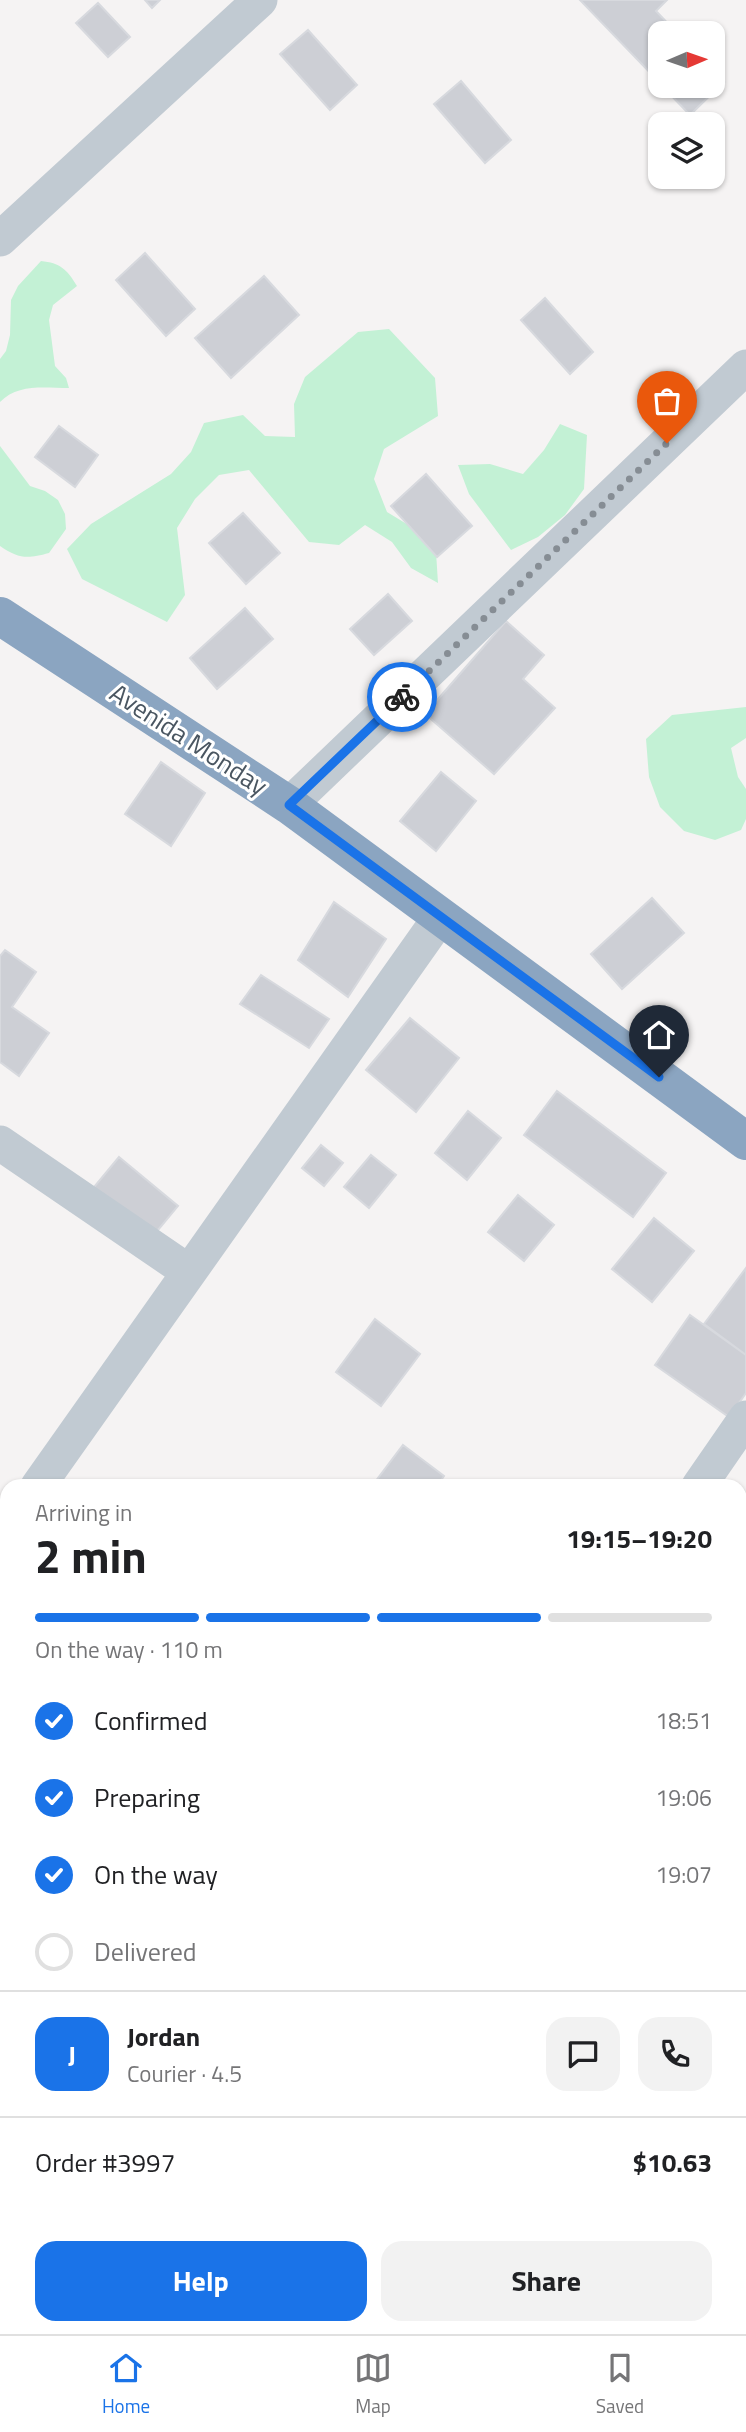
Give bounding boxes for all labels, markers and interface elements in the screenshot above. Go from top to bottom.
north arrow [648,21,724,98]
map controls [648,21,725,189]
button: layers [648,112,725,189]
pin [637,371,697,443]
icon: bag [648,382,686,420]
courier [367,662,437,732]
street label: Avenida Monday [102,673,276,805]
icon: bike [383,678,421,716]
pin [629,1005,689,1077]
icon: home [640,1016,678,1054]
text: Arriving in [35,1495,132,1530]
text: 19:15–19:20 [566,1519,712,1558]
text: 2 min [35,1521,147,1591]
text: On the way · 110 m [35,1632,223,1667]
text: Confirmed [94,1701,208,1740]
icon: check [35,1702,73,1740]
text: 18:51 [655,1703,712,1738]
text: Preparing [94,1778,200,1817]
icon: check [35,1779,73,1817]
text: 19:06 [655,1780,712,1815]
text: On the way [94,1855,218,1894]
icon: check [35,1856,73,1894]
text: 19:07 [655,1857,712,1892]
text: Delivered [94,1932,197,1971]
text: Jordan [127,2017,200,2056]
button: chat [546,2017,620,2091]
button: phone [638,2017,712,2091]
text: J [68,2035,76,2074]
text: Courier · 4.5 [127,2056,242,2091]
text: Order #3997 [35,2143,175,2182]
text: $10.63 [633,2143,712,2182]
button: Help [35,2241,367,2321]
button: Share [381,2241,712,2321]
tab: Home [102,2349,150,2420]
tab: Map [354,2349,392,2420]
tab: Saved [596,2349,644,2420]

